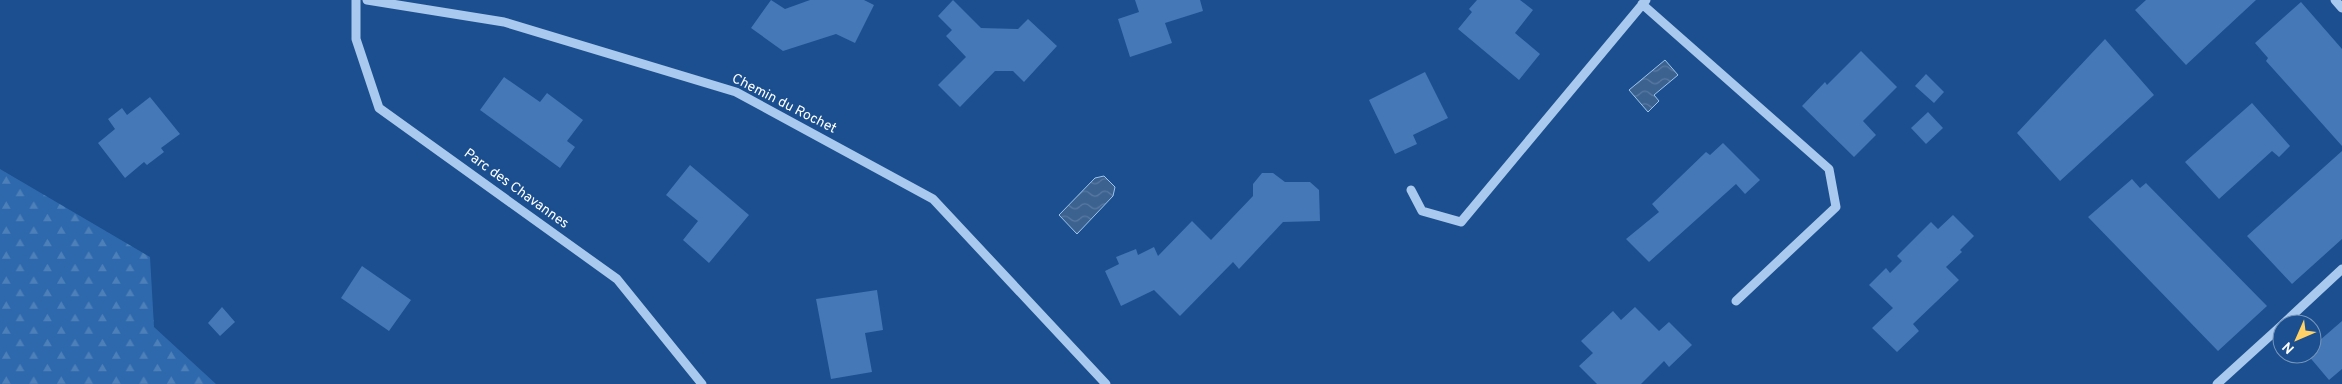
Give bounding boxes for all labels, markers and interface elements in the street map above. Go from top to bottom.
street label: Chemin du Rochet [729,70,839,138]
street label: Parc des Chavannes [460,145,572,233]
north arrow [2272,314,2322,364]
text: N [2279,338,2298,357]

